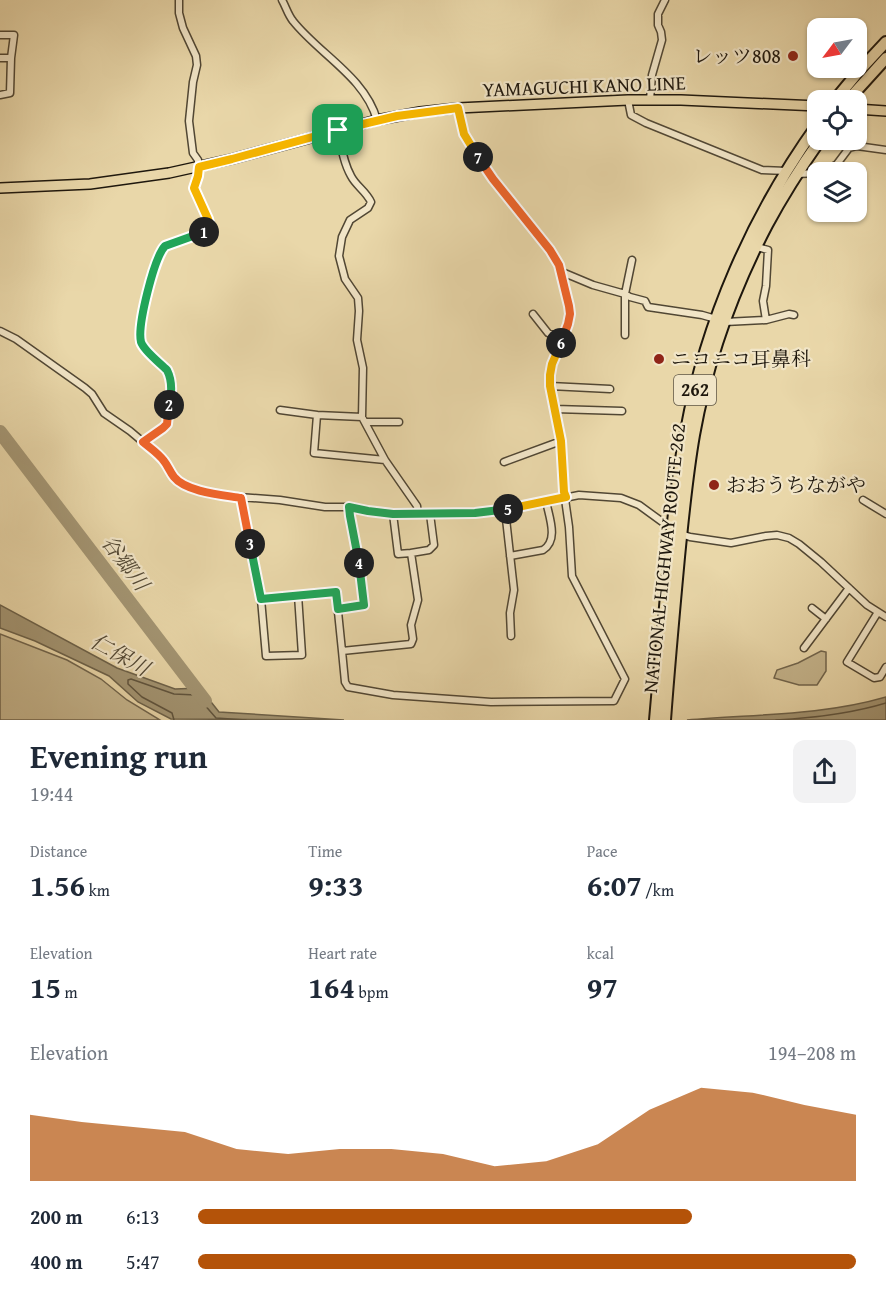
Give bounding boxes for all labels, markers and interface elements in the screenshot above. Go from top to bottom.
north arrow [807,18,867,78]
map controls [807,18,867,222]
place label: レッツ808 [692,41,781,70]
marker: レッツ808 [786,49,800,63]
street label: YAMAGUCHI KANO LINE [482,67,686,104]
button: locate [807,90,867,150]
pin [312,104,363,155]
icon: arrive [321,113,354,146]
pin: 7 [463,142,493,172]
text: 7 [474,145,482,169]
button: layers [807,162,867,222]
pin: 1 [189,217,219,247]
text: 1 [200,220,208,244]
pin: 6 [546,328,576,358]
text: 6 [557,331,565,355]
place label: ニコニコ耳鼻科 [671,344,811,373]
marker: ニコニコ耳鼻科 [652,352,666,366]
road number: 262 [674,375,716,405]
pin: 2 [154,390,184,420]
text: 2 [165,393,173,417]
street label: NATIONAL HIGHWAY ROUTE 262 [635,422,692,694]
place label: おおうちながや [726,470,866,499]
marker: おおうちながや [707,478,721,492]
pin: 5 [493,494,523,524]
text: 5 [504,497,512,521]
water label: 谷郷川 [94,528,158,599]
pin: 3 [235,529,265,559]
text: 3 [246,532,254,556]
pin: 4 [344,548,374,578]
text: 4 [355,551,363,575]
water label: 仁保川 [85,626,157,684]
text: Evening run [30,732,207,780]
button: share [793,740,856,803]
text: 19:44 [30,779,73,808]
text: Distance [30,839,87,863]
text: Time [308,839,342,863]
text: Pace [587,839,617,863]
text: 1.56 [30,863,85,907]
text: 9:33 [308,863,363,907]
text: 6:07 [587,863,642,907]
text: km [85,878,110,902]
text: /km [642,878,674,902]
text: Elevation [30,941,93,965]
text: Heart rate [308,941,377,965]
text: kcal [587,941,614,965]
text: 15 [30,965,61,1009]
text: 164 [308,965,355,1009]
text: 97 [587,965,618,1009]
text: m [61,980,78,1004]
text: bpm [355,980,388,1004]
text: Elevation [30,1038,108,1067]
text: 194–208 m [768,1038,856,1067]
text: 200 m [30,1202,83,1231]
text: 6:13 [126,1202,160,1231]
text: 400 m [30,1247,83,1276]
text: 5:47 [126,1247,160,1276]

